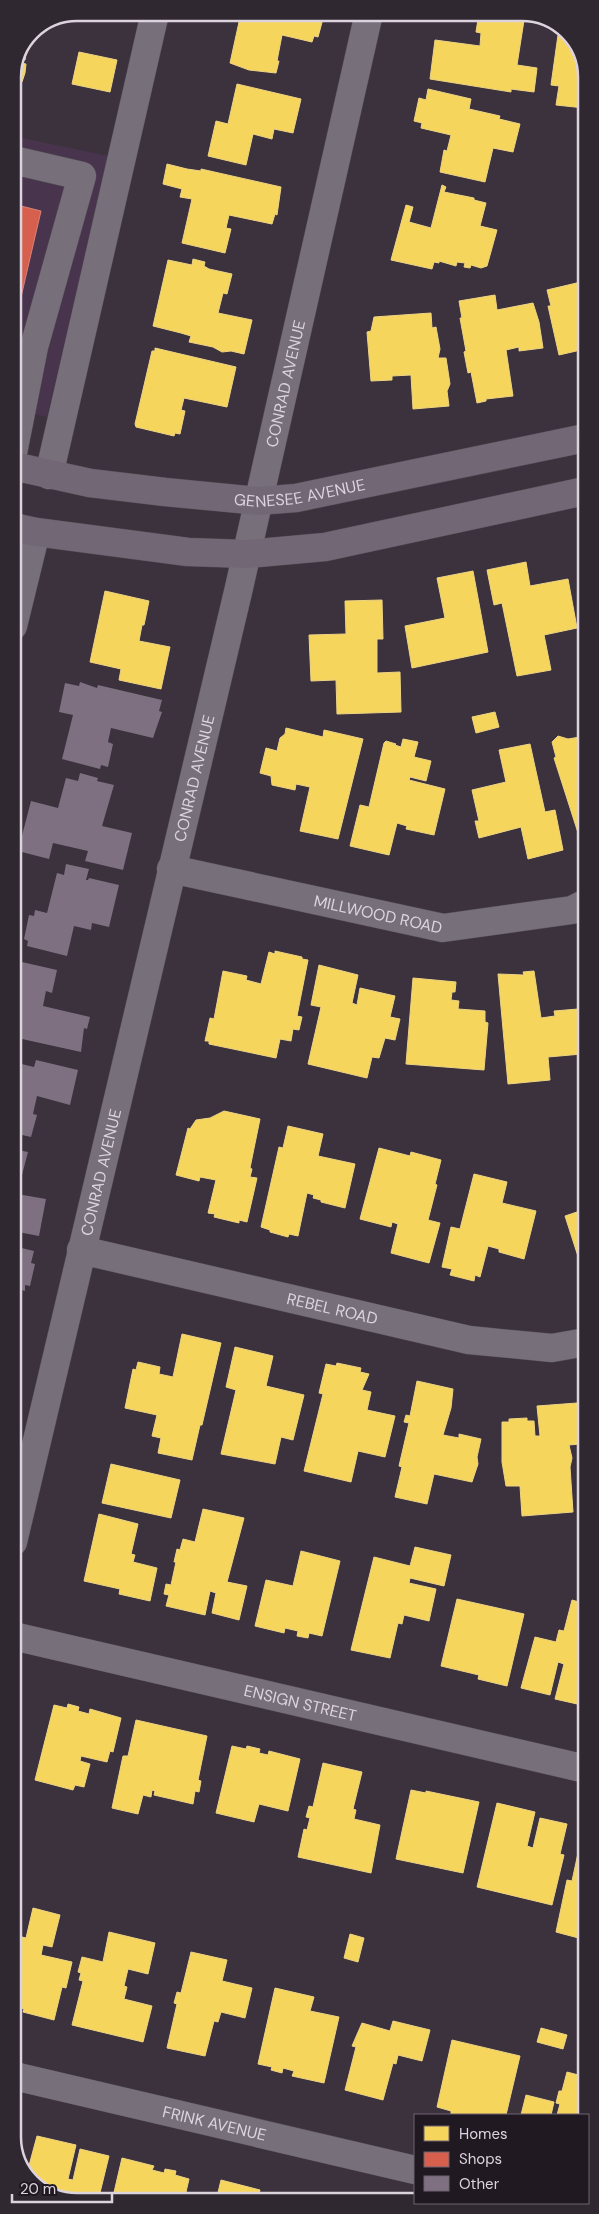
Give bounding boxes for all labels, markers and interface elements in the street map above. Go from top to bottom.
street label: CONRAD AVENUE [261,318,310,449]
street label: GENESEE AVENUE [233,473,367,512]
street label: CONRAD AVENUE [169,713,219,844]
street label: MILLWOOD ROAD [312,890,444,938]
street label: CONRAD AVENUE [75,1107,126,1238]
street label: REBEL ROAD [285,1288,380,1329]
street label: ENSIGN STREET [242,1679,359,1726]
street label: FRINK AVENUE [161,2101,269,2145]
legend [414,2114,589,2204]
text: Homes [459,2124,508,2144]
text: Shops [459,2149,502,2169]
scale bar [12,2172,112,2204]
text: Other [459,2174,500,2194]
text: 20 m [20,2179,56,2199]

